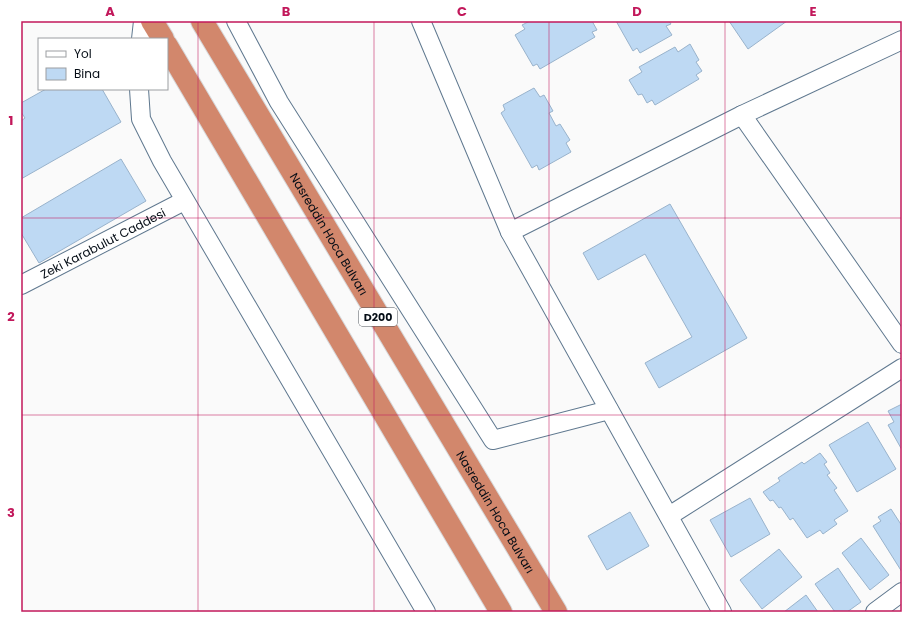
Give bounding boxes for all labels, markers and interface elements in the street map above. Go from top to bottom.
text: A [105,2,115,21]
text: B [282,2,291,21]
text: C [457,2,467,21]
text: D [632,2,642,21]
text: E [809,2,817,21]
legend [38,38,168,90]
text: Yol [74,45,92,62]
text: Bina [74,65,100,82]
text: 1 [9,111,13,130]
street label: Nasreddin Hoca Bulvarı [286,169,373,298]
street label: Zeki Karabulut Caddesi [37,204,168,282]
text: 2 [7,307,15,326]
road number: D200 [359,308,397,326]
street label: Nasreddin Hoca Bulvarı [453,447,539,576]
text: 3 [7,503,15,522]

